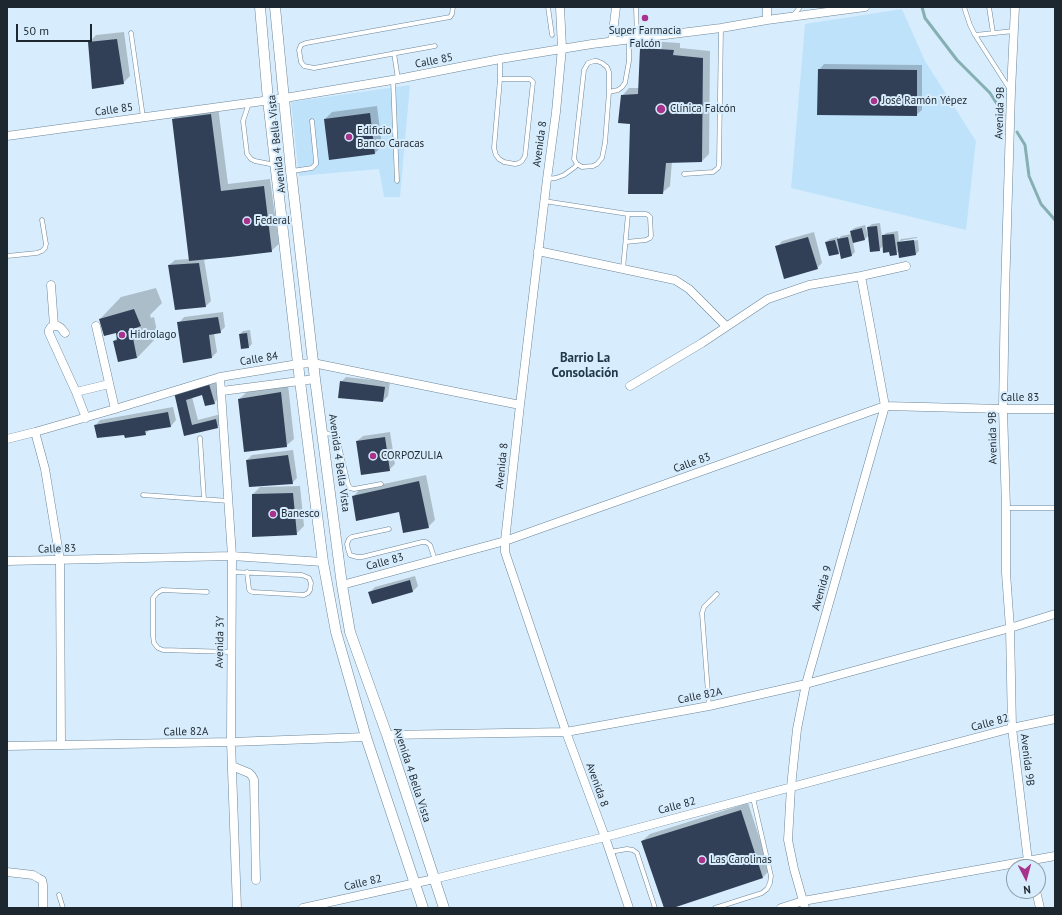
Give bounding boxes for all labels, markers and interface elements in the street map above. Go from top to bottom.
marker: Super Farmacia Falcón [640,13,650,23]
scale bar [18,16,94,42]
text: 50 m [23,23,49,38]
place label: Super Farmacia Falcón [609,24,681,50]
street label: Calle 85 [414,51,454,71]
street label: Avenida 9B [992,87,1008,139]
street label: Avenida 4 Bella Vista [265,94,289,194]
place label: José Ramón Yépez [882,94,967,108]
marker: José Ramón Yépez [869,96,879,106]
street label: Calle 85 [94,101,134,119]
place label: Clínica Falcón [670,102,736,116]
marker: Clínica Falcón [655,103,667,115]
street label: Avenida 8 [530,120,550,168]
place label: Edificio Banco Caracas [357,124,424,150]
marker: Edificio Banco Caracas [344,132,354,142]
place label: Federal [255,214,290,228]
marker: Federal [242,216,252,226]
place label: Hidrolago [130,328,176,342]
marker: Hidrolago [117,330,127,340]
street label: Calle 84 [239,349,279,369]
district label: Barrio La Consolación [552,350,618,381]
street label: Calle 83 [1001,391,1039,405]
street label: Avenida 9B [986,412,1000,464]
street label: Avenida 4 Bella Vista [326,413,352,513]
street label: Avenida 8 [493,442,511,490]
place label: CORPOZULIA [381,449,443,463]
street label: Calle 83 [672,450,712,476]
marker: CORPOZULIA [368,451,378,461]
place label: Banesco [281,507,320,521]
marker: Banesco [268,509,278,519]
street label: Calle 83 [38,542,76,556]
street label: Calle 83 [365,551,405,573]
street label: Avenida 9 [809,564,835,612]
street label: Avenida 3Y [213,616,227,668]
street label: Calle 82A [677,685,723,707]
street label: Calle 82 [970,712,1010,734]
street label: Calle 82A [163,725,209,739]
street label: Avenida 4 Bella Vista [390,726,434,824]
street label: Avenida 9B [1017,733,1037,787]
street label: Avenida 8 [583,761,611,809]
street label: Calle 82 [657,795,697,817]
place label: Las Carolinas [710,853,772,867]
marker: Las Carolinas [697,855,707,865]
north arrow [1006,859,1046,899]
street label: Calle 82 [343,872,383,894]
text: N [1023,883,1031,897]

